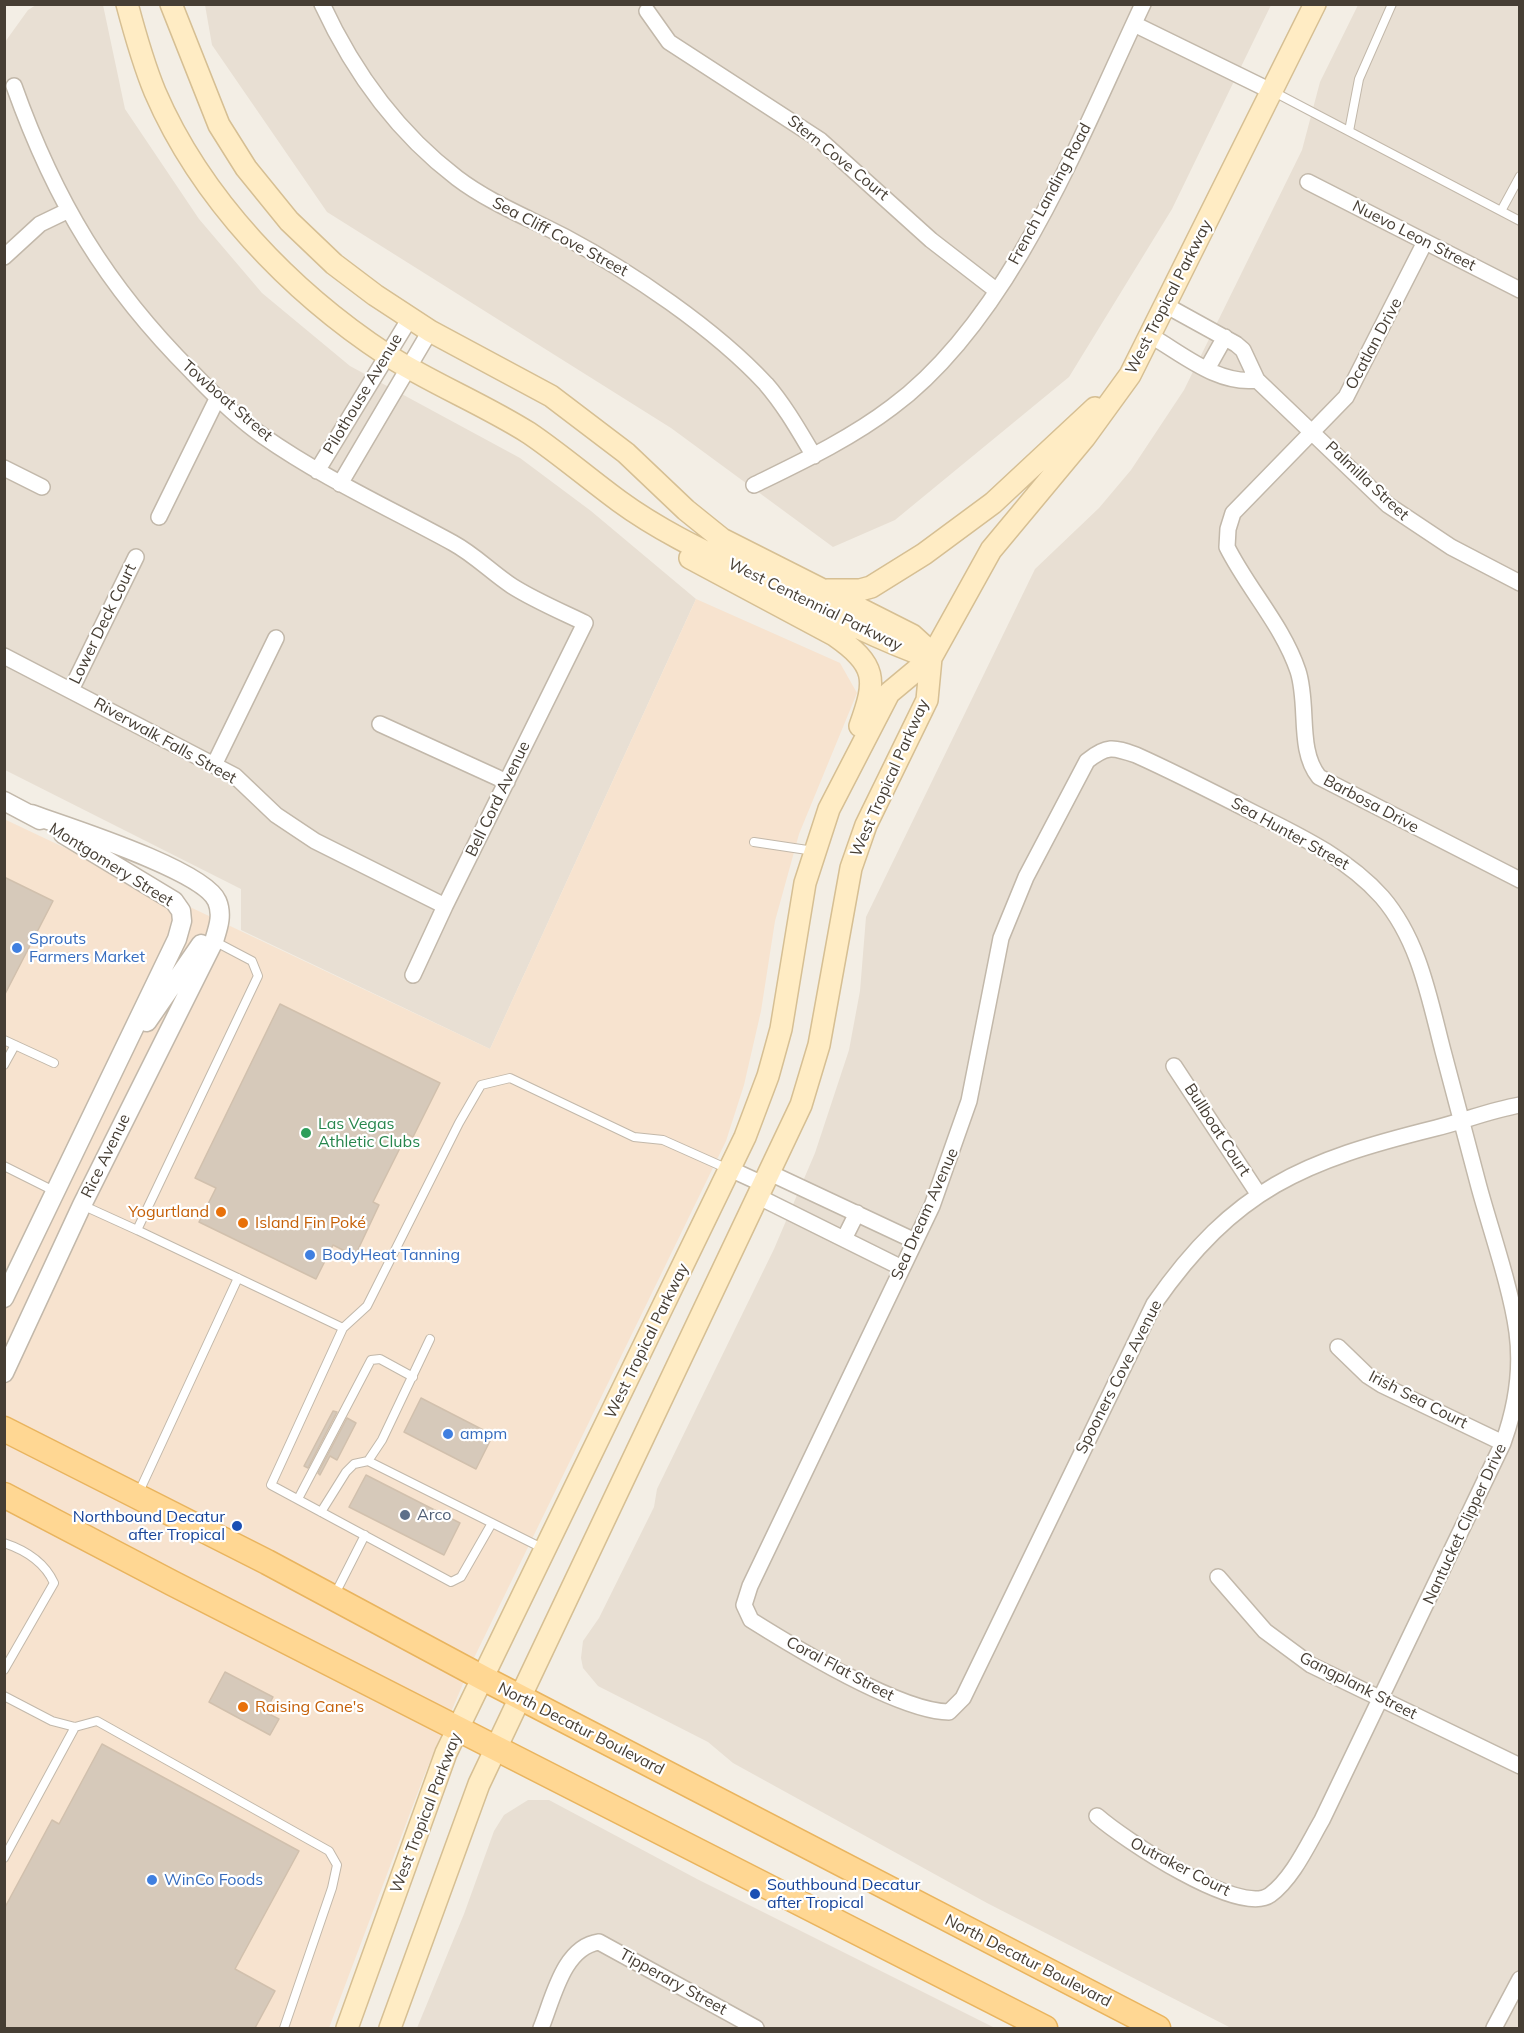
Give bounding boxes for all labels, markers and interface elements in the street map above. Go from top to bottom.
street label: Stern Cove Court [783,111,893,205]
street label: French Landing Road [1005,120,1095,268]
street label: Sea Cliff Cove Street [489,193,631,281]
street label: Nuevo Leon Street [1349,197,1479,275]
street label: West Tropical Parkway [1122,217,1216,377]
street label: Ocatlan Drive [1342,295,1406,393]
street label: Pilothouse Avenue [319,330,407,458]
street label: Towboat Street [178,356,276,446]
street label: Palmilla Street [1321,438,1413,524]
street label: West Centennial Parkway [725,554,905,656]
street label: Lower Deck Court [66,561,140,687]
street label: Riverwalk Falls Street [90,694,240,788]
street label: West Tropical Parkway [847,696,933,860]
street label: Bell Cord Avenue [462,738,534,860]
street label: Barbosa Drive [1320,771,1422,837]
street label: Sea Hunter Street [1228,794,1352,874]
street label: Montgomery Street [45,819,177,911]
place label: Sprouts Farmers Market [29,929,145,967]
marker: Sprouts Farmers Market [10,941,24,955]
street label: Bullboat Court [1180,1080,1254,1180]
street label: Rice Avenue [77,1111,135,1201]
place label: Las Vegas Athletic Clubs [318,1114,420,1152]
marker: Las Vegas Athletic Clubs [299,1126,313,1140]
street label: Sea Dream Avenue [887,1145,963,1283]
place label: Yogurtland [128,1202,209,1222]
marker: Yogurtland [214,1205,228,1219]
place label: Island Fin Poké [255,1213,366,1233]
marker: Island Fin Poké [236,1216,250,1230]
place label: BodyHeat Tanning [322,1245,460,1265]
marker: BodyHeat Tanning [303,1248,317,1262]
street label: West Tropical Parkway [601,1260,693,1422]
street label: Spooners Cove Avenue [1072,1297,1166,1457]
street label: Irish Sea Court [1365,1367,1471,1433]
place label: ampm [460,1424,507,1444]
marker: ampm [441,1427,455,1441]
street label: Nantucket Clipper Drive [1419,1441,1511,1607]
place label: Arco [417,1505,451,1525]
place label: Northbound Decatur after Tropical [73,1507,225,1545]
marker: Arco [398,1508,412,1522]
marker: Northbound Decatur after Tropical [230,1519,244,1533]
street label: Coral Flat Street [783,1633,897,1705]
street label: Gangplank Street [1296,1648,1420,1724]
street label: North Decatur Boulevard [495,1679,667,1779]
place label: Raising Cane's [255,1697,364,1717]
marker: Raising Cane's [236,1700,250,1714]
street label: West Tropical Parkway [386,1730,466,1896]
street label: Outraker Court [1127,1834,1233,1900]
place label: WinCo Foods [164,1870,263,1890]
marker: WinCo Foods [145,1873,159,1887]
place label: Southbound Decatur after Tropical [767,1875,920,1913]
marker: Southbound Decatur after Tropical [748,1887,762,1901]
street label: North Decatur Boulevard [942,1911,1114,2011]
street label: Tipperary Street [616,1945,730,2019]

